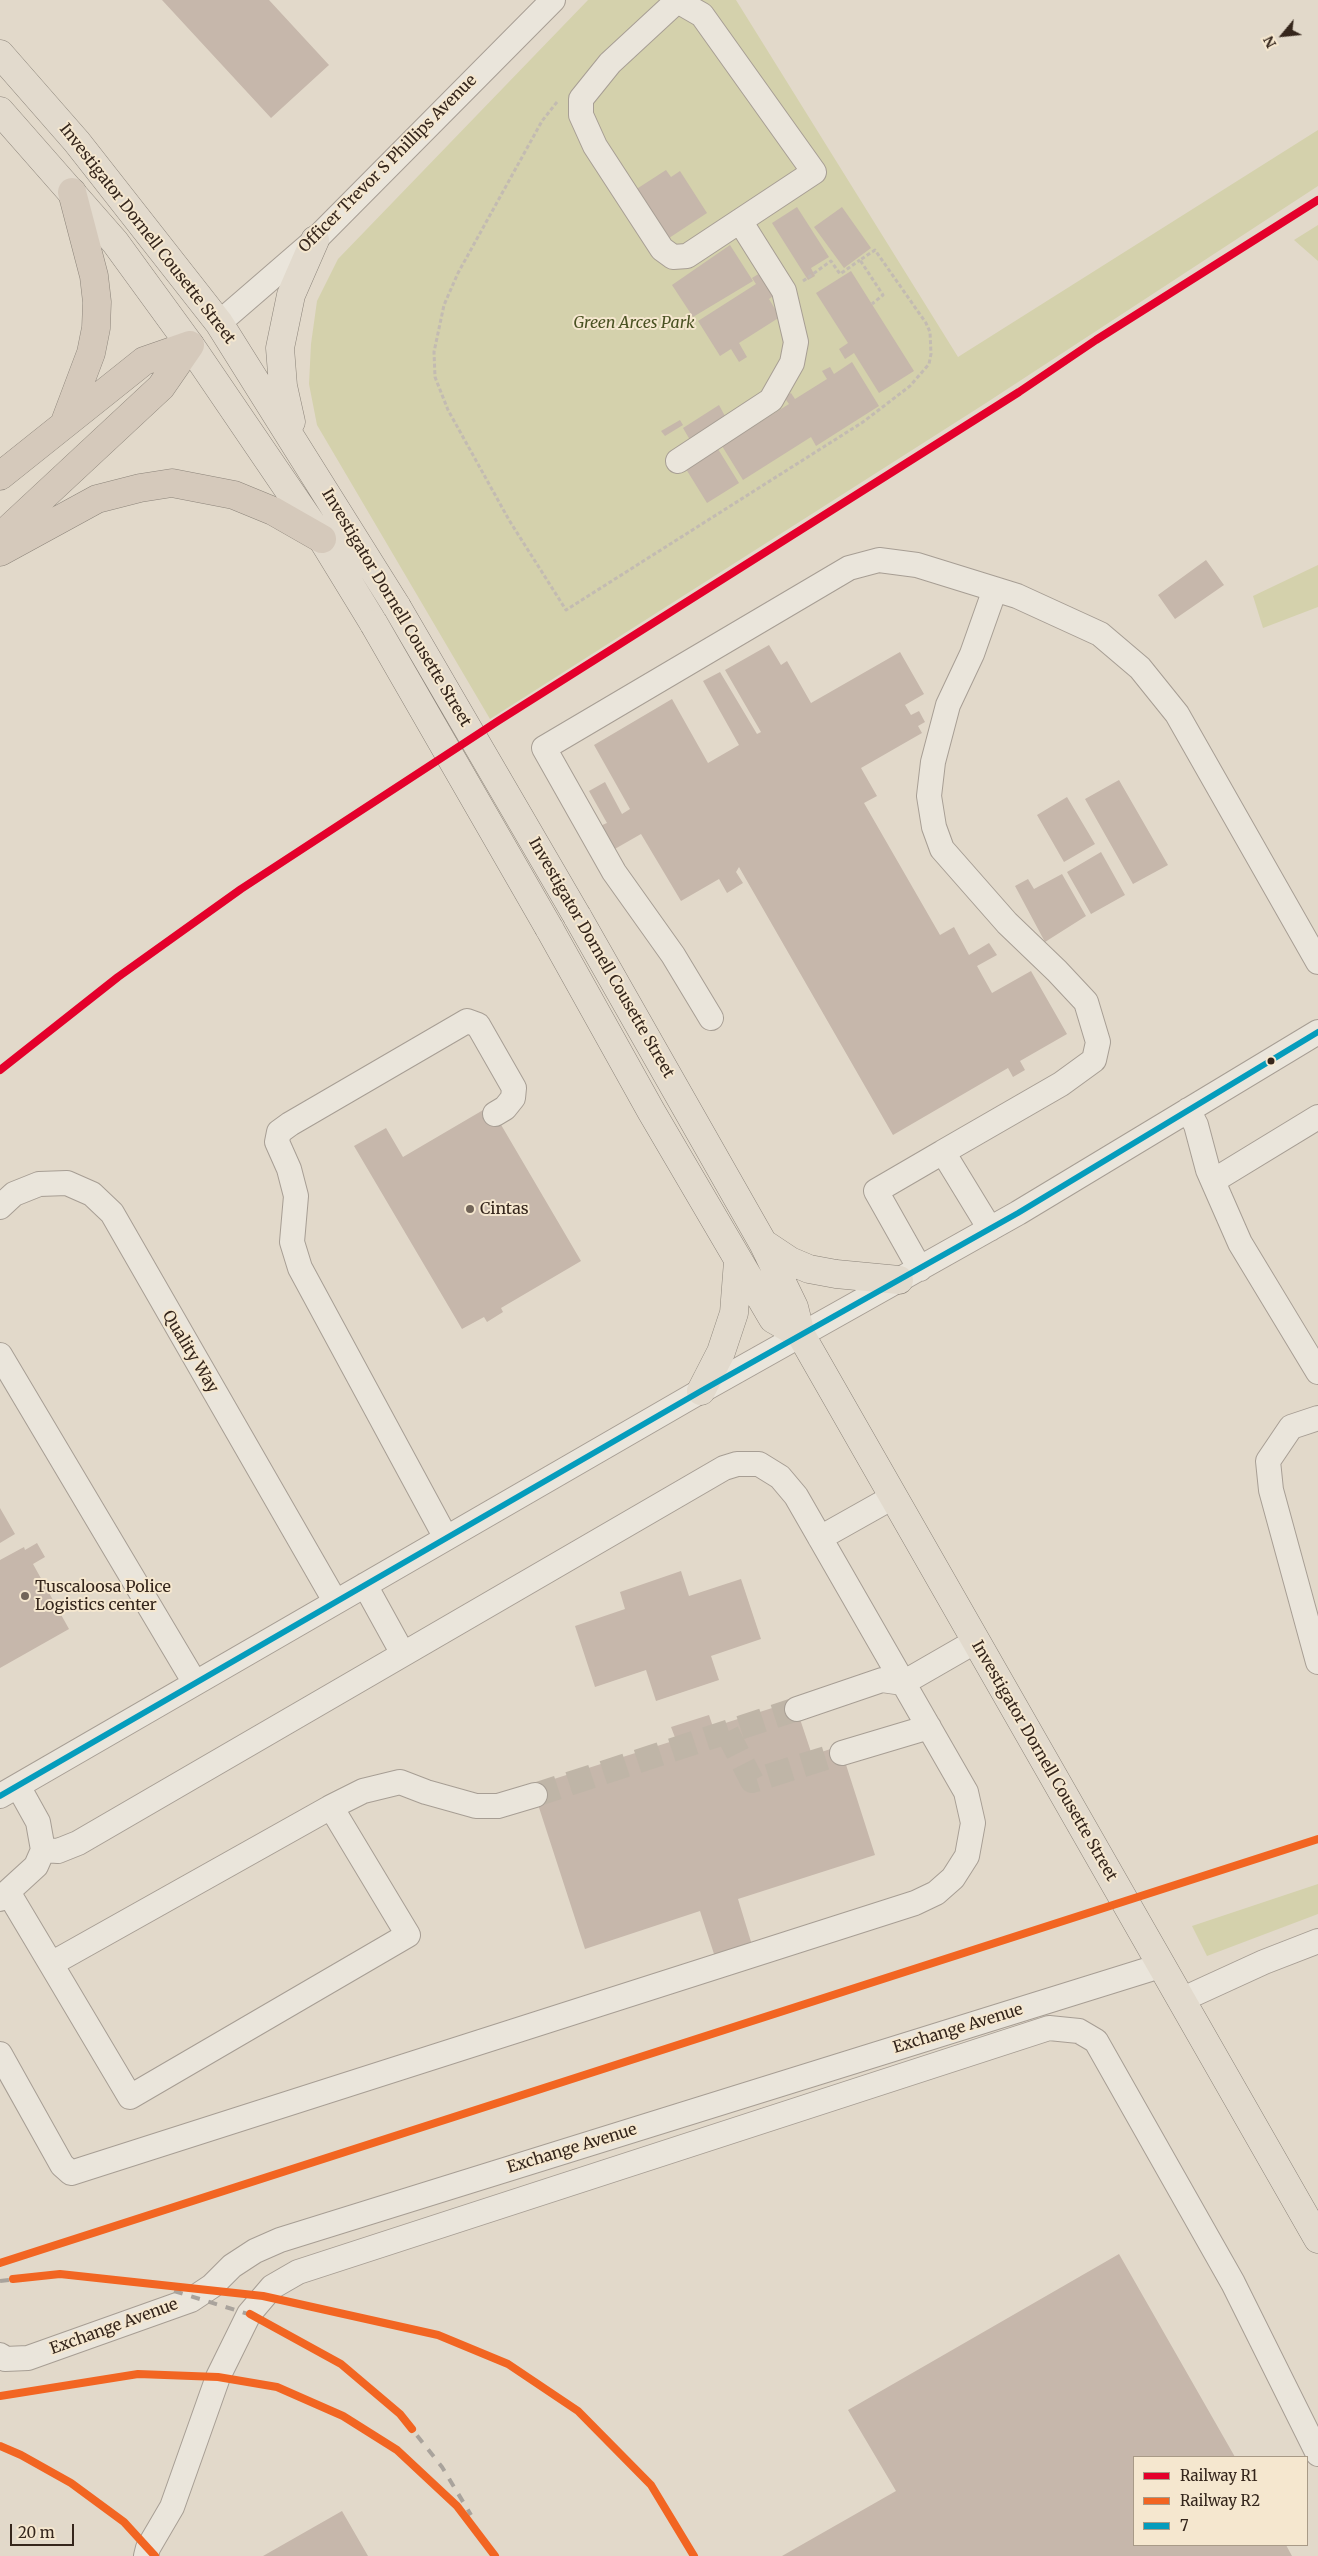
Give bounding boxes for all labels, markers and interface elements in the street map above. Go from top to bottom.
north arrow [1258,10,1308,60]
text: N [1259,33,1280,51]
street label: Officer Trevor S Phillips Avenue [295,71,481,257]
street label: Investigator Dornell Cousette Street [55,120,239,348]
park label: Green Arces Park [573,313,695,333]
street label: Investigator Dornell Cousette Street [317,485,475,731]
street label: Investigator Dornell Cousette Street [524,834,678,1082]
unlabelled marker [1266,1056,1276,1066]
place label: Cintas [480,1199,529,1219]
marker: Cintas [464,1203,476,1215]
street label: Quality Way [158,1307,222,1397]
place label: Tuscaloosa Police Logistics center [35,1577,171,1615]
marker: Tuscaloosa Police Logistics center [19,1590,31,1602]
street label: Investigator Dornell Cousette Street [967,1637,1121,1885]
street label: Exchange Avenue [891,2000,1025,2058]
street label: Exchange Avenue [505,2120,639,2178]
street label: Exchange Avenue [47,2295,181,2359]
legend [1133,2456,1308,2546]
text: Railway R1 [1180,2466,1258,2485]
text: Railway R2 [1180,2491,1260,2510]
scale bar [12,2514,76,2546]
text: 7 [1180,2516,1189,2535]
text: 20 m [18,2523,55,2542]

